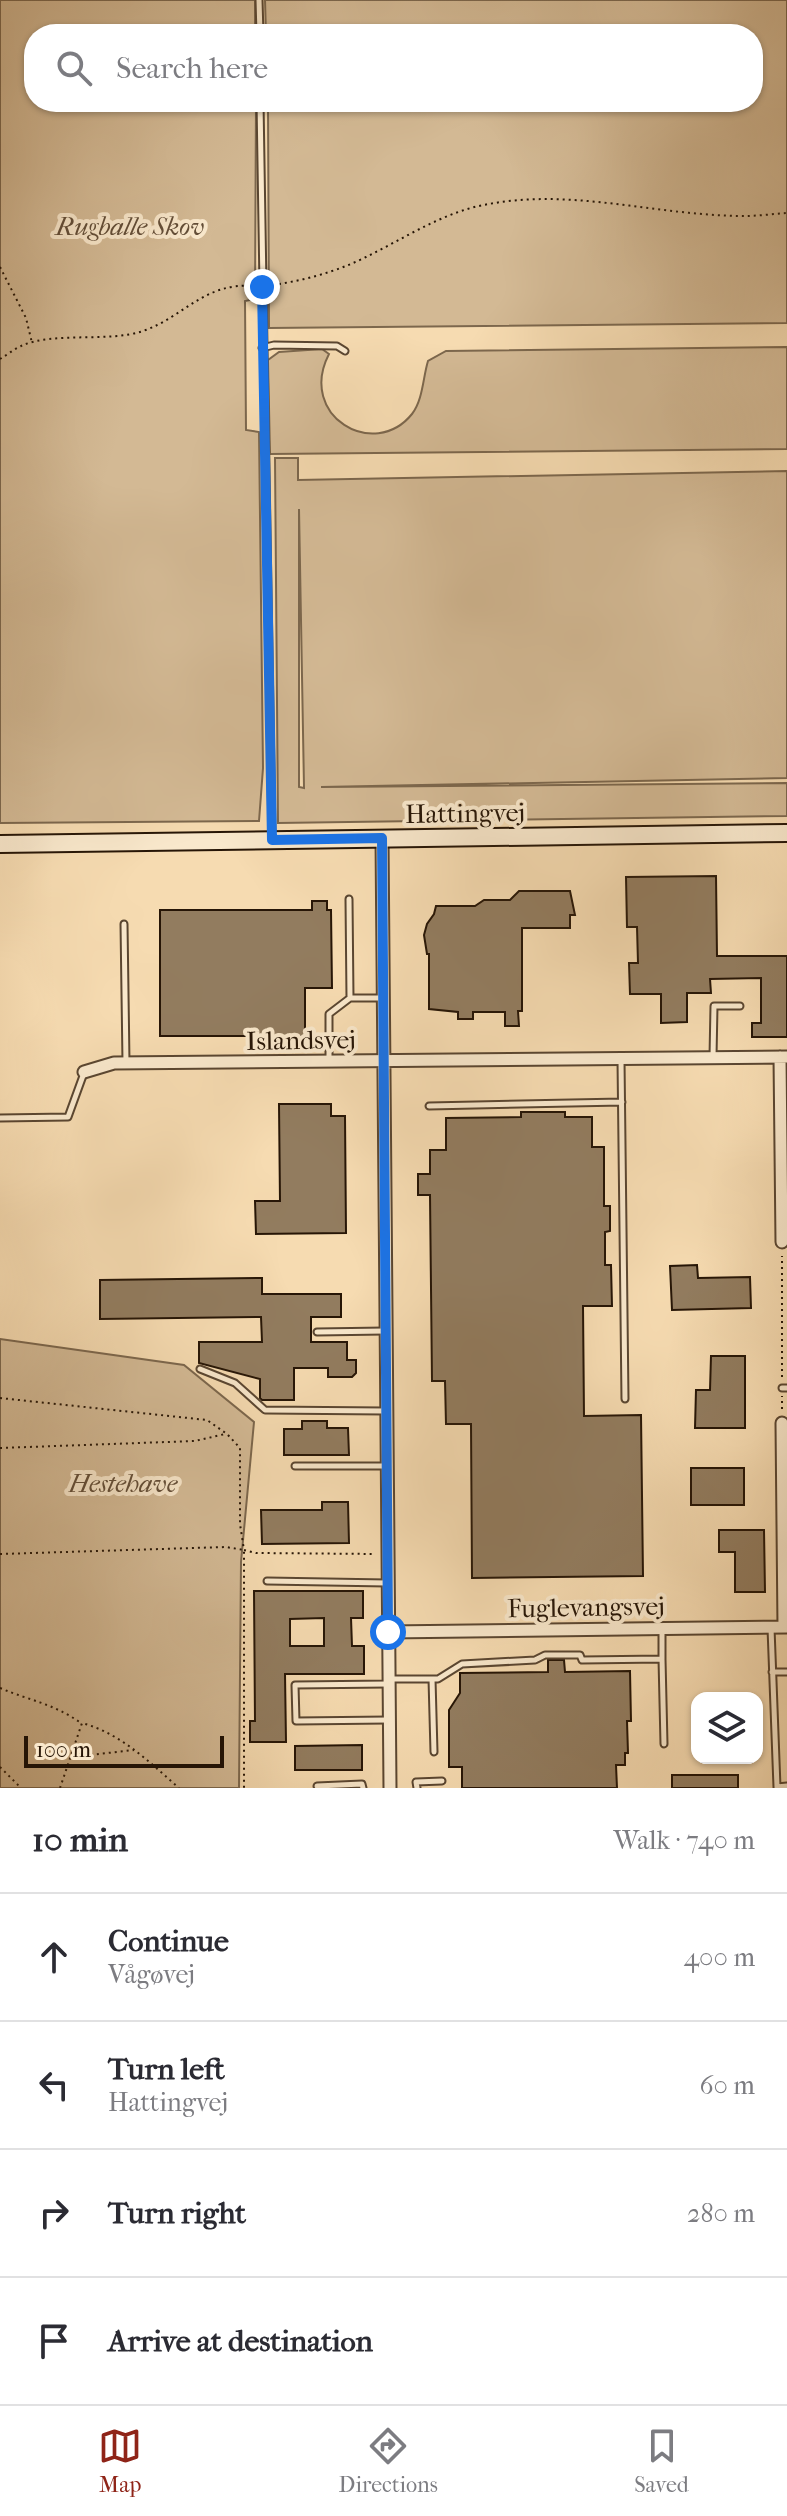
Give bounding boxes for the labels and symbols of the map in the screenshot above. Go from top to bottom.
park label: Rugballe Skov [54,211,204,242]
route end [244,269,280,305]
street label: Hattingvej [405,797,525,830]
street label: Islandsvej [246,1024,356,1057]
park label: Hestehave [68,1468,179,1499]
street label: Fuglevangsvej [507,1591,665,1624]
route start [370,1614,406,1650]
scale bar [24,1732,224,1768]

